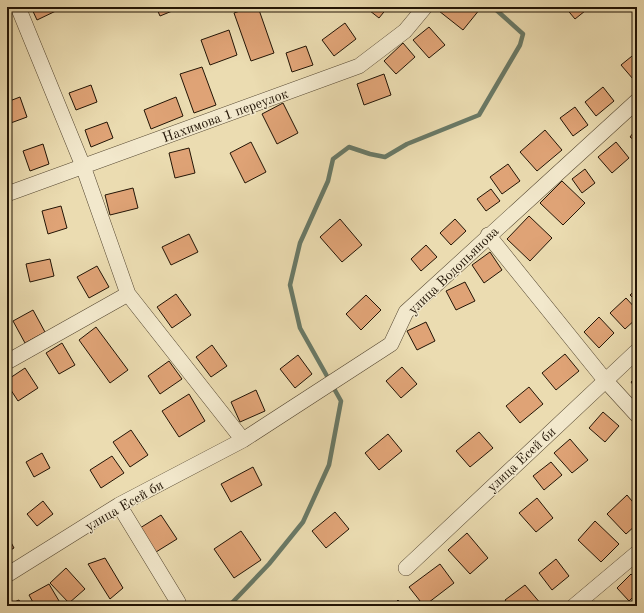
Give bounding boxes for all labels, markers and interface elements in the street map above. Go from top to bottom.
street label: Нахимова 1 переулок [161,87,290,145]
street label: улица Водопьянова [406,224,502,317]
street label: улица Есей би [485,425,559,495]
street label: улица Есей би [83,478,166,534]

